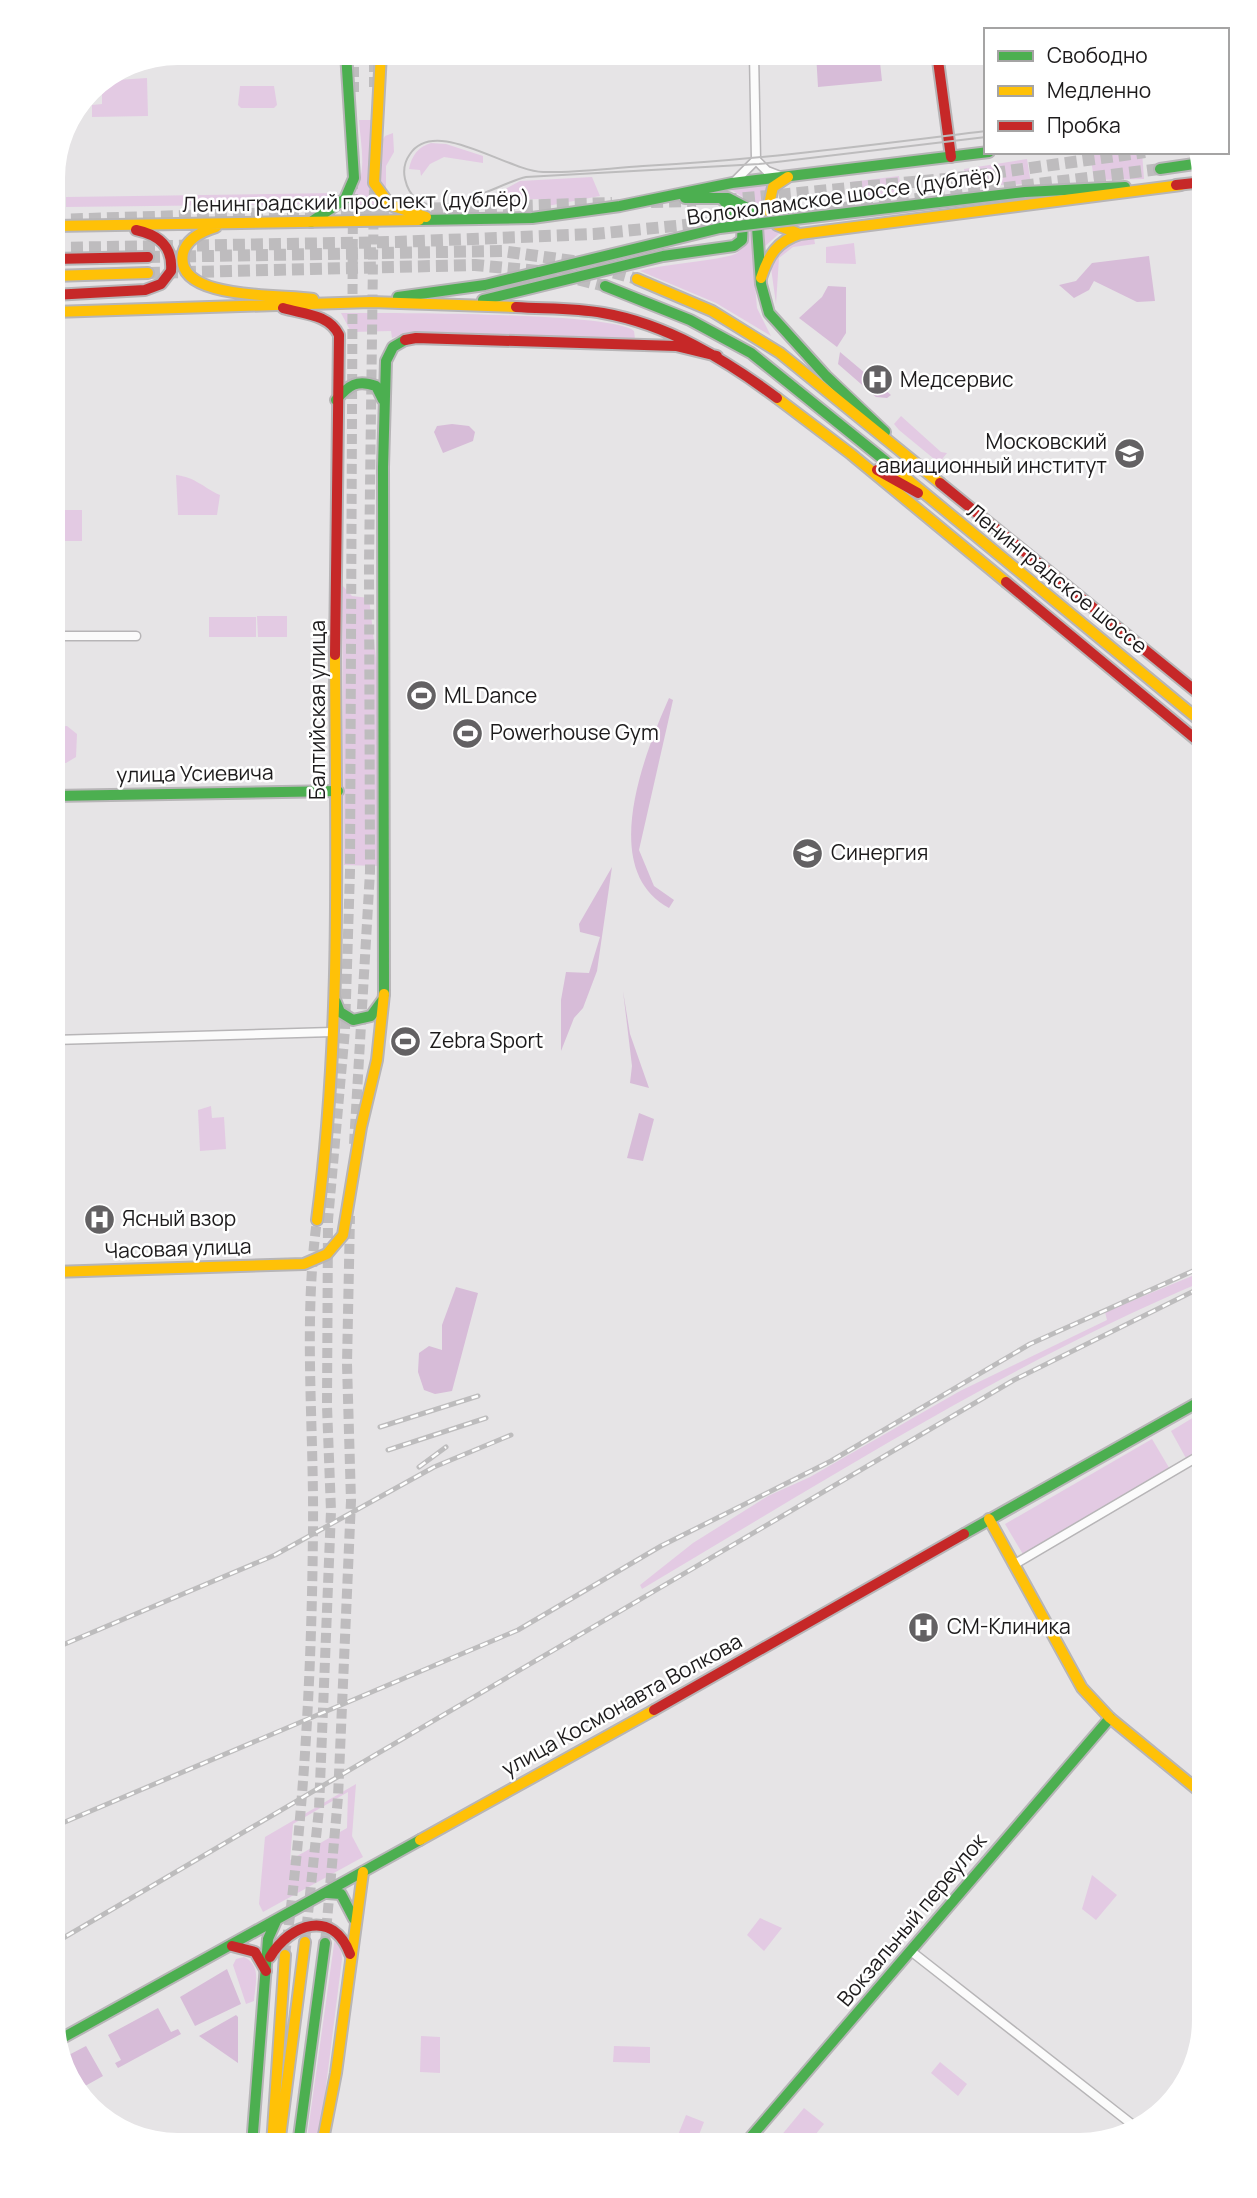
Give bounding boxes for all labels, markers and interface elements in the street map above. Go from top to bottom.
legend [984,28,1229,154]
text: Свободно [1047,41,1148,69]
text: Медленно [1047,76,1151,104]
text: Пробка [1047,111,1121,139]
street label: Волоколамское шоссе (дублёр) [685,159,1005,231]
street label: Ленинградский проспект (дублёр) [182,184,530,218]
hospital icon: Медсервис [860,363,894,397]
place label: Медсервис [900,365,1014,393]
place label: Московский авиационный институт [878,427,1107,479]
school or university icon: Московский авиационный институт [1113,437,1147,471]
street label: Ленинградское шоссе [962,497,1154,660]
street label: Балтийская улица [303,620,331,800]
sports icon: ML Dance [404,679,438,713]
place label: ML Dance [444,681,537,709]
sports icon: Powerhouse Gym [450,716,484,750]
place label: Powerhouse Gym [490,718,659,746]
street label: улица Усиевича [116,758,274,788]
school or university icon: Синергия [791,836,825,870]
place label: Синергия [831,838,928,866]
sports icon: Zebra Sport [389,1024,423,1058]
place label: Zebra Sport [429,1026,543,1054]
hospital icon: Ясный взор [82,1202,116,1236]
place label: Ясный взор [122,1204,236,1232]
street label: Часовая улица [104,1231,252,1265]
hospital icon: СМ-Клиника [907,1610,941,1644]
place label: СМ-Клиника [947,1612,1071,1640]
street label: улица Космонавта Волкова [496,1626,747,1782]
street label: Вокзальный переулок [830,1826,992,2012]

